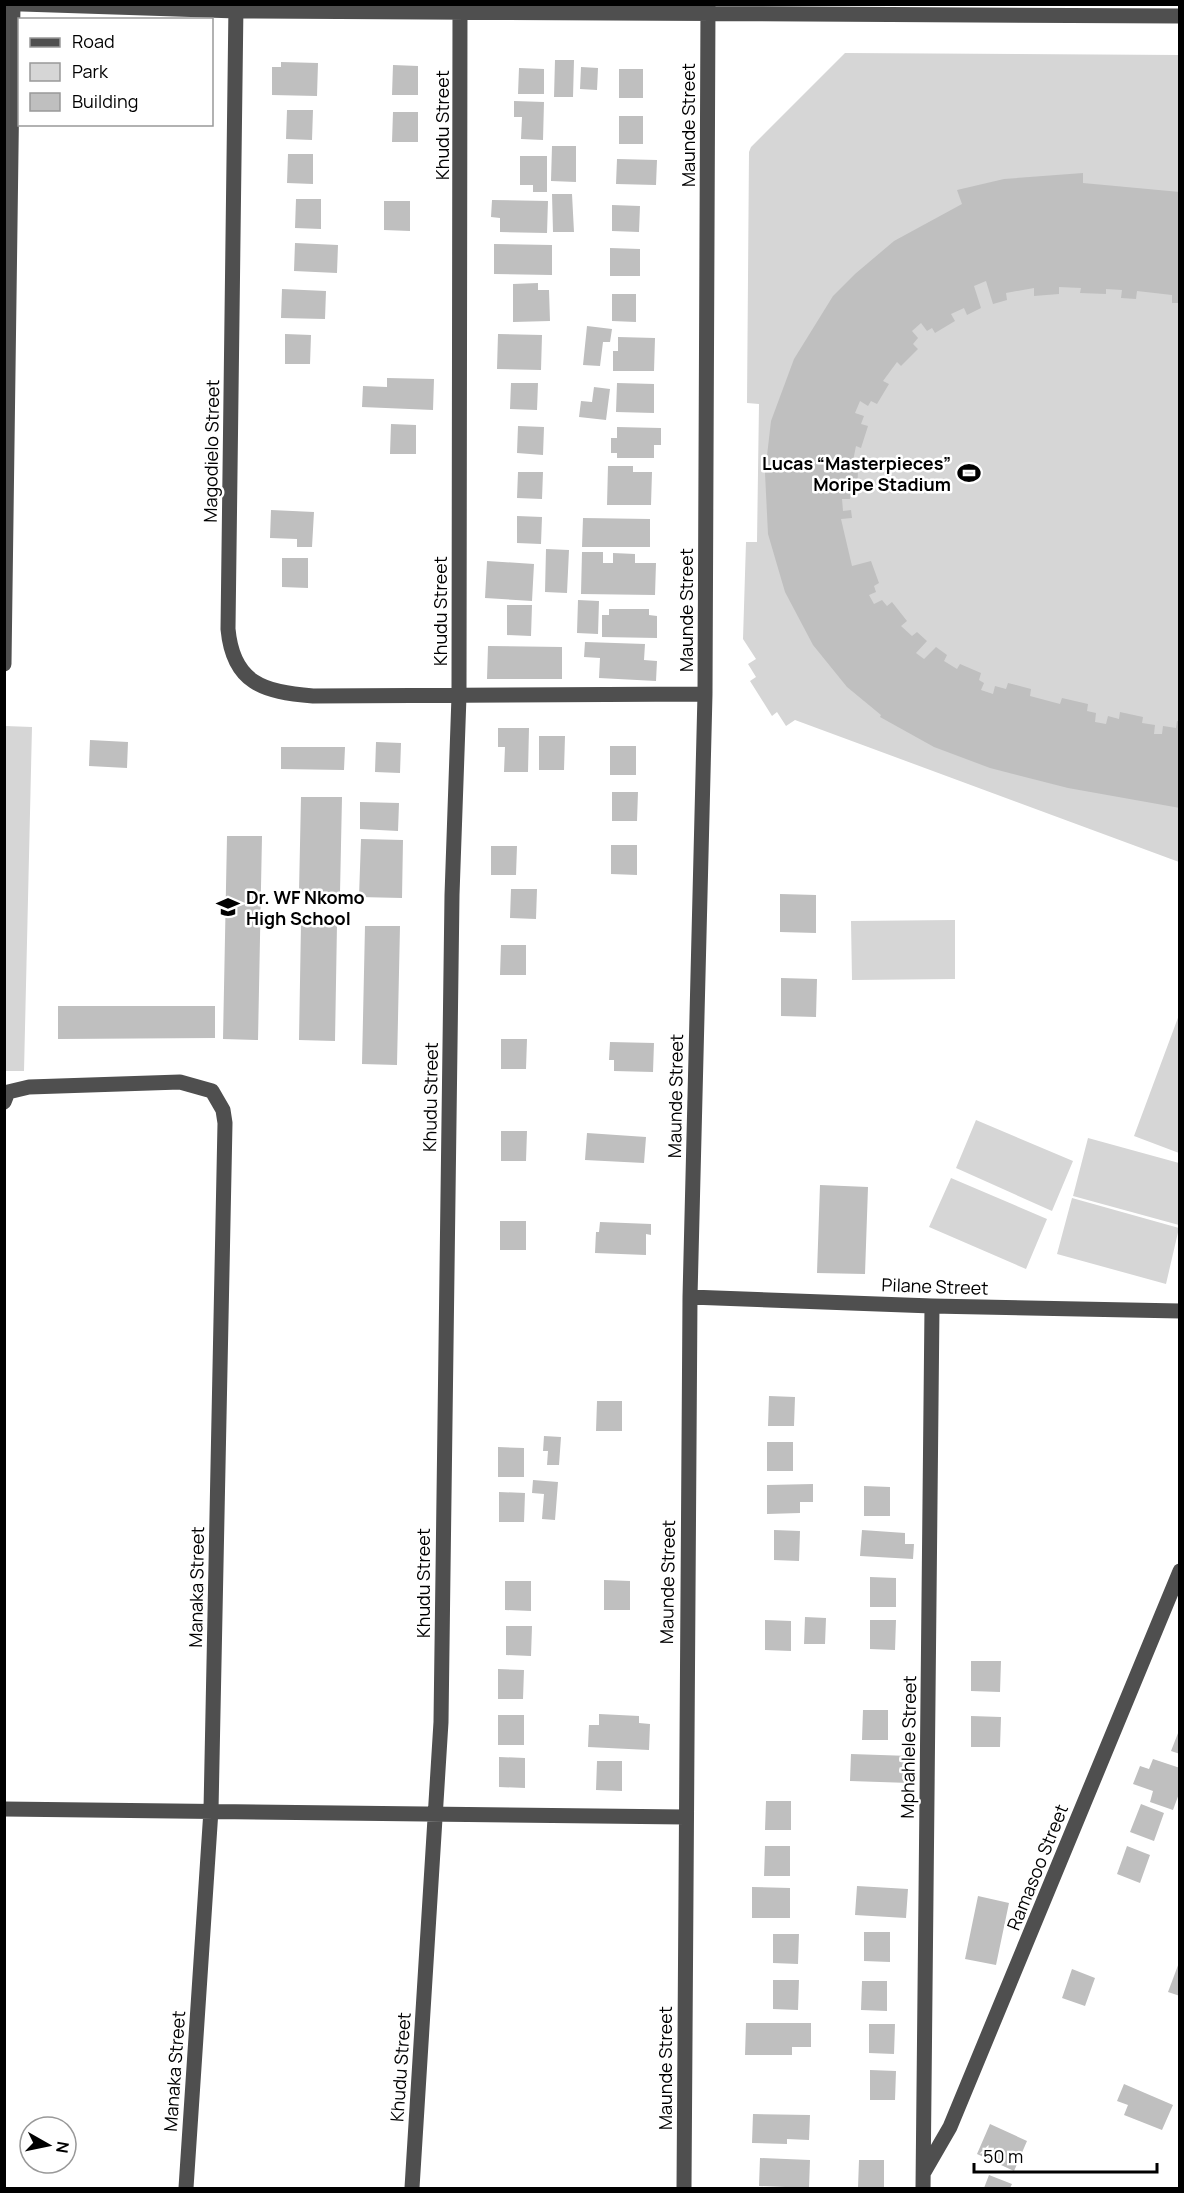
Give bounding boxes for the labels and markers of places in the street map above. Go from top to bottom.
place label: Lucas “Masterpieces” Moripe Stadium [762,451,951,496]
sports icon: Lucas “Masterpieces” Moripe Stadium [956,460,982,486]
place label: Dr. WF Nkomo High School [246,885,365,930]
school or university icon: Dr. WF Nkomo High School [215,894,241,920]

